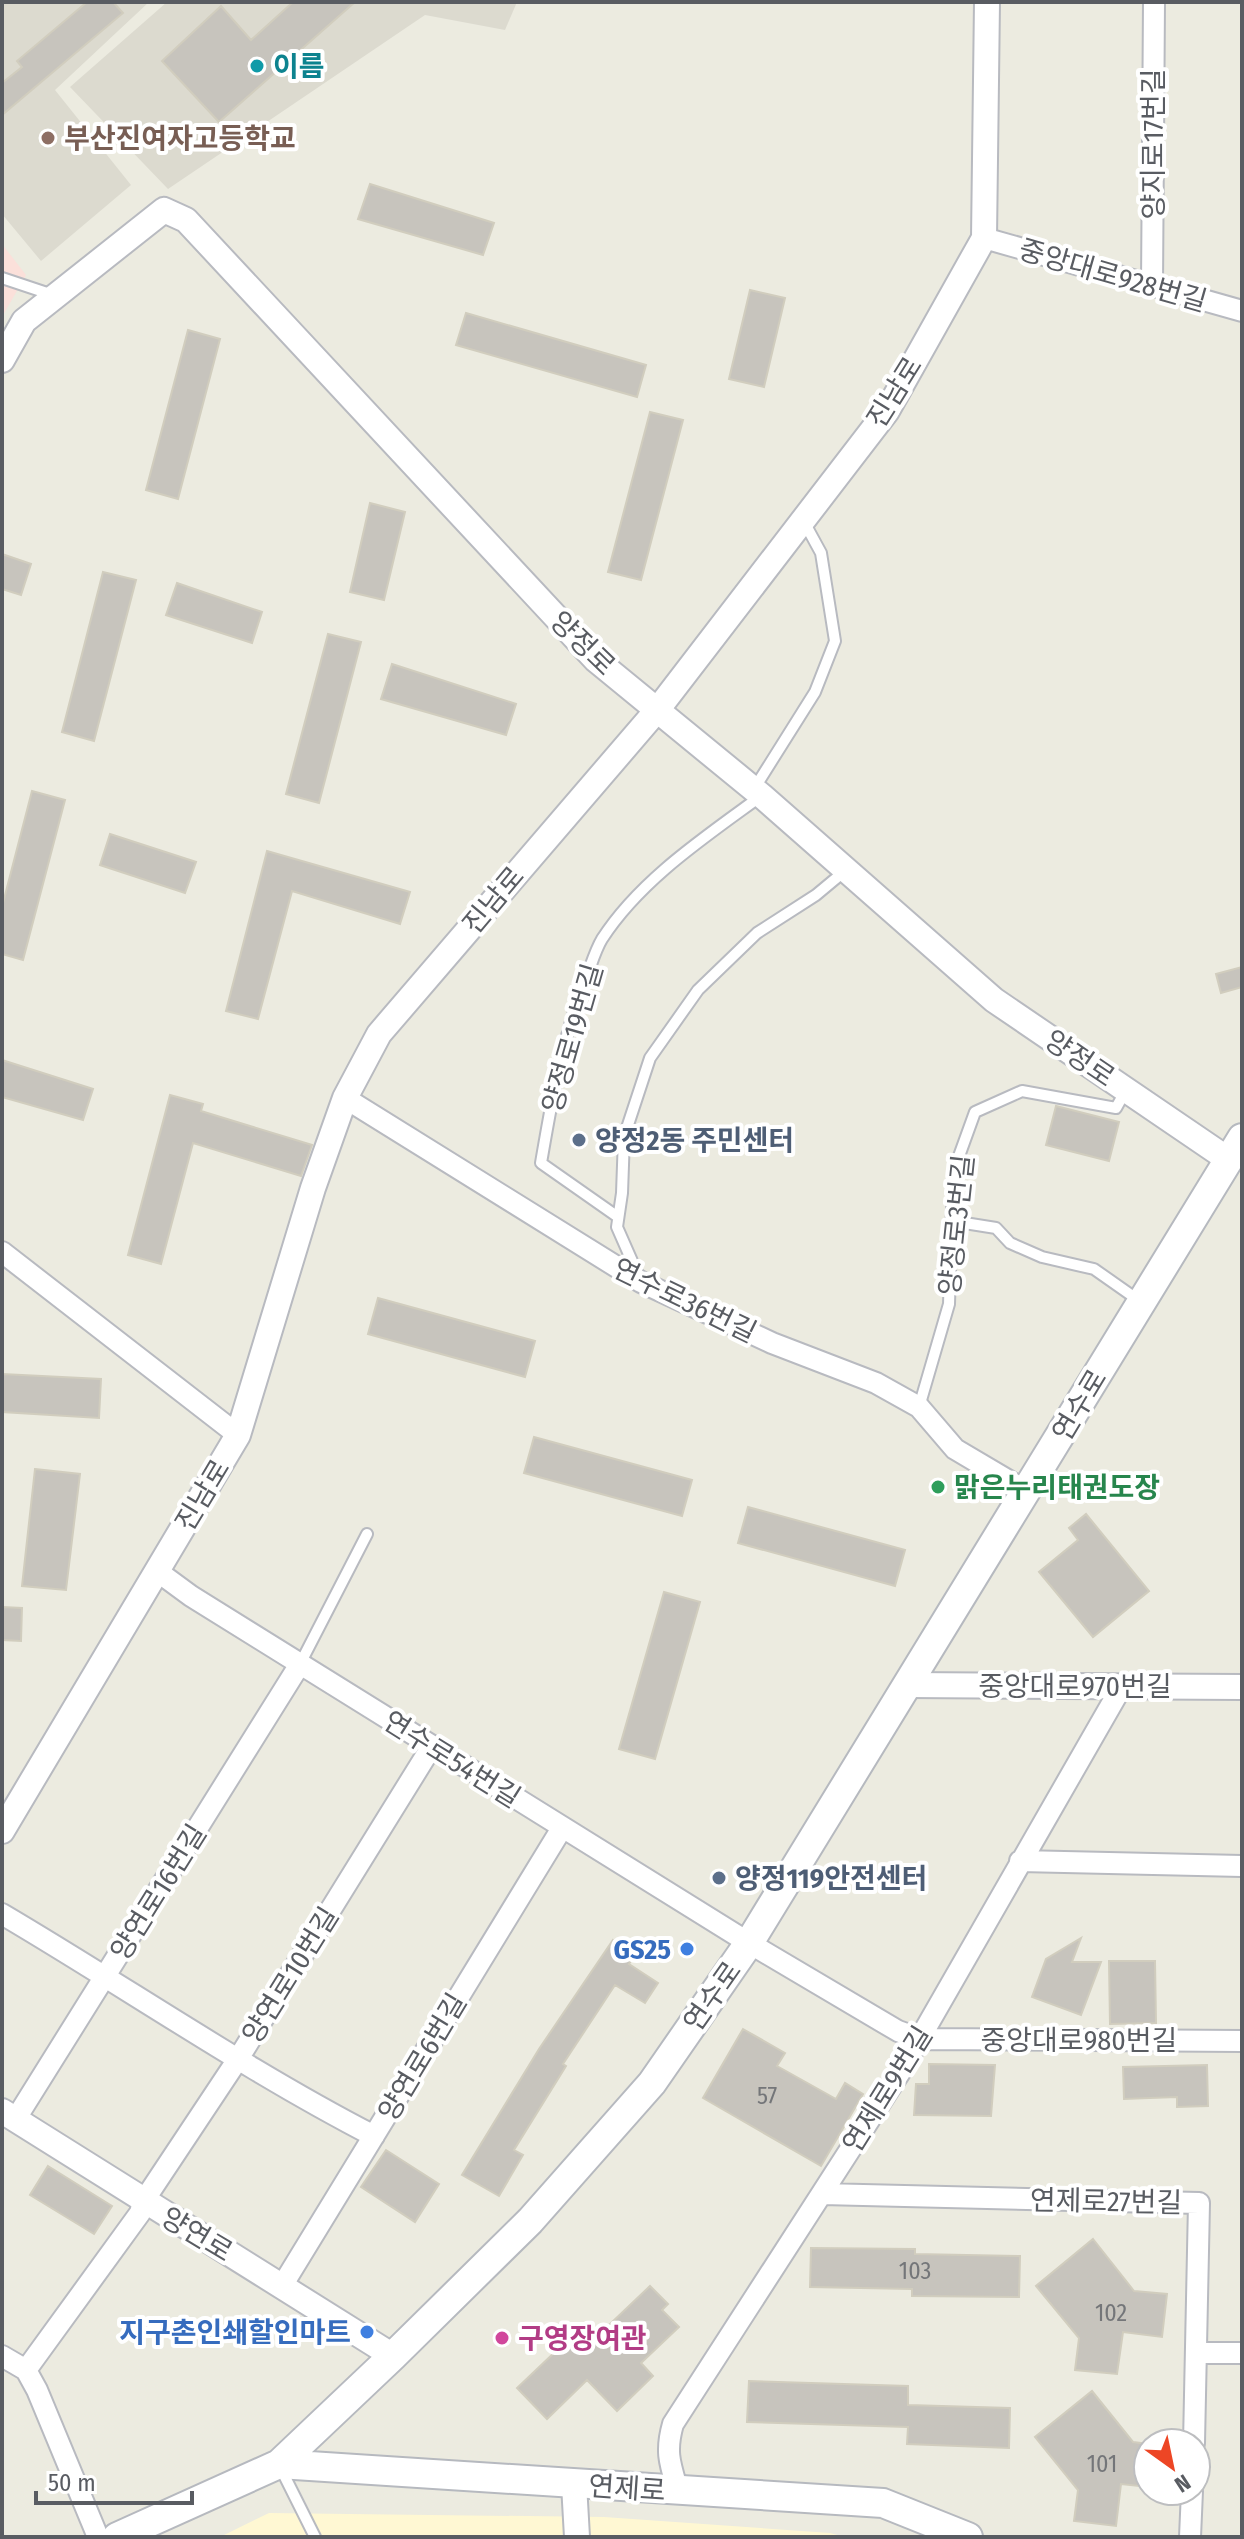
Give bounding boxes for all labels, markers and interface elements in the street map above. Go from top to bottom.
place label: 이름 [273,50,325,83]
marker: 이름 [248,57,266,75]
street label: 양지로17번길 [1137,68,1170,220]
place label: 부산진여자고등학교 [64,122,296,155]
marker: 부산진여자고등학교 [39,129,57,147]
street label: 중앙대로928번길 [1015,233,1211,318]
street label: 진남로 [860,351,929,434]
street label: 양정로 [543,605,622,682]
street label: 진남로 [456,860,531,941]
street label: 양정로19번길 [535,960,609,1116]
street label: 양정로 [1038,1023,1121,1094]
place label: 양정2동 주민센터 [595,1124,794,1157]
marker: 양정2동 주민센터 [570,1131,588,1149]
street label: 양정로3번길 [933,1153,980,1297]
street label: 연수로36번길 [608,1252,762,1349]
street label: 연수로 [1045,1364,1113,1447]
street label: 진남로 [168,1454,236,1537]
place label: 맑은누리태권도장 [954,1471,1160,1504]
marker: 맑은누리태권도장 [929,1478,947,1496]
street label: 중앙대로970번길 [978,1670,1172,1703]
street label: 연수로54번길 [377,1704,526,1815]
street label: 양연로16번길 [104,1818,213,1966]
place label: 양정119안전센터 [735,1862,927,1895]
marker: 양정119안전센터 [710,1869,728,1887]
street label: 양연로10번길 [236,1901,345,2049]
place label: GS25 [614,1933,671,1966]
marker: GS25 [678,1940,696,1958]
street label: 연수로 [677,1955,748,2037]
street label: 양연로6번길 [372,1988,473,2127]
street label: 연제로9번길 [836,2020,939,2158]
street label: 중앙대로980번길 [981,2024,1177,2057]
house number: 57 [757,2082,777,2110]
street label: 연제로27번길 [1030,2184,1182,2219]
street label: 양연로 [155,2200,238,2268]
house number: 103 [899,2257,931,2285]
house number: 102 [1095,2299,1127,2327]
place label: 지구촌인쇄할인마트 [119,2316,351,2349]
place label: 구영장여관 [518,2322,647,2355]
marker: 지구촌인쇄할인마트 [358,2323,376,2341]
marker: 구영장여관 [493,2329,511,2347]
north arrow [1132,2427,1212,2507]
house number: 101 [1087,2450,1117,2478]
scale bar [36,2455,192,2505]
text: N [1170,2468,1196,2498]
text: 50 m [48,2469,96,2497]
street label: 연제로 [587,2469,667,2508]

